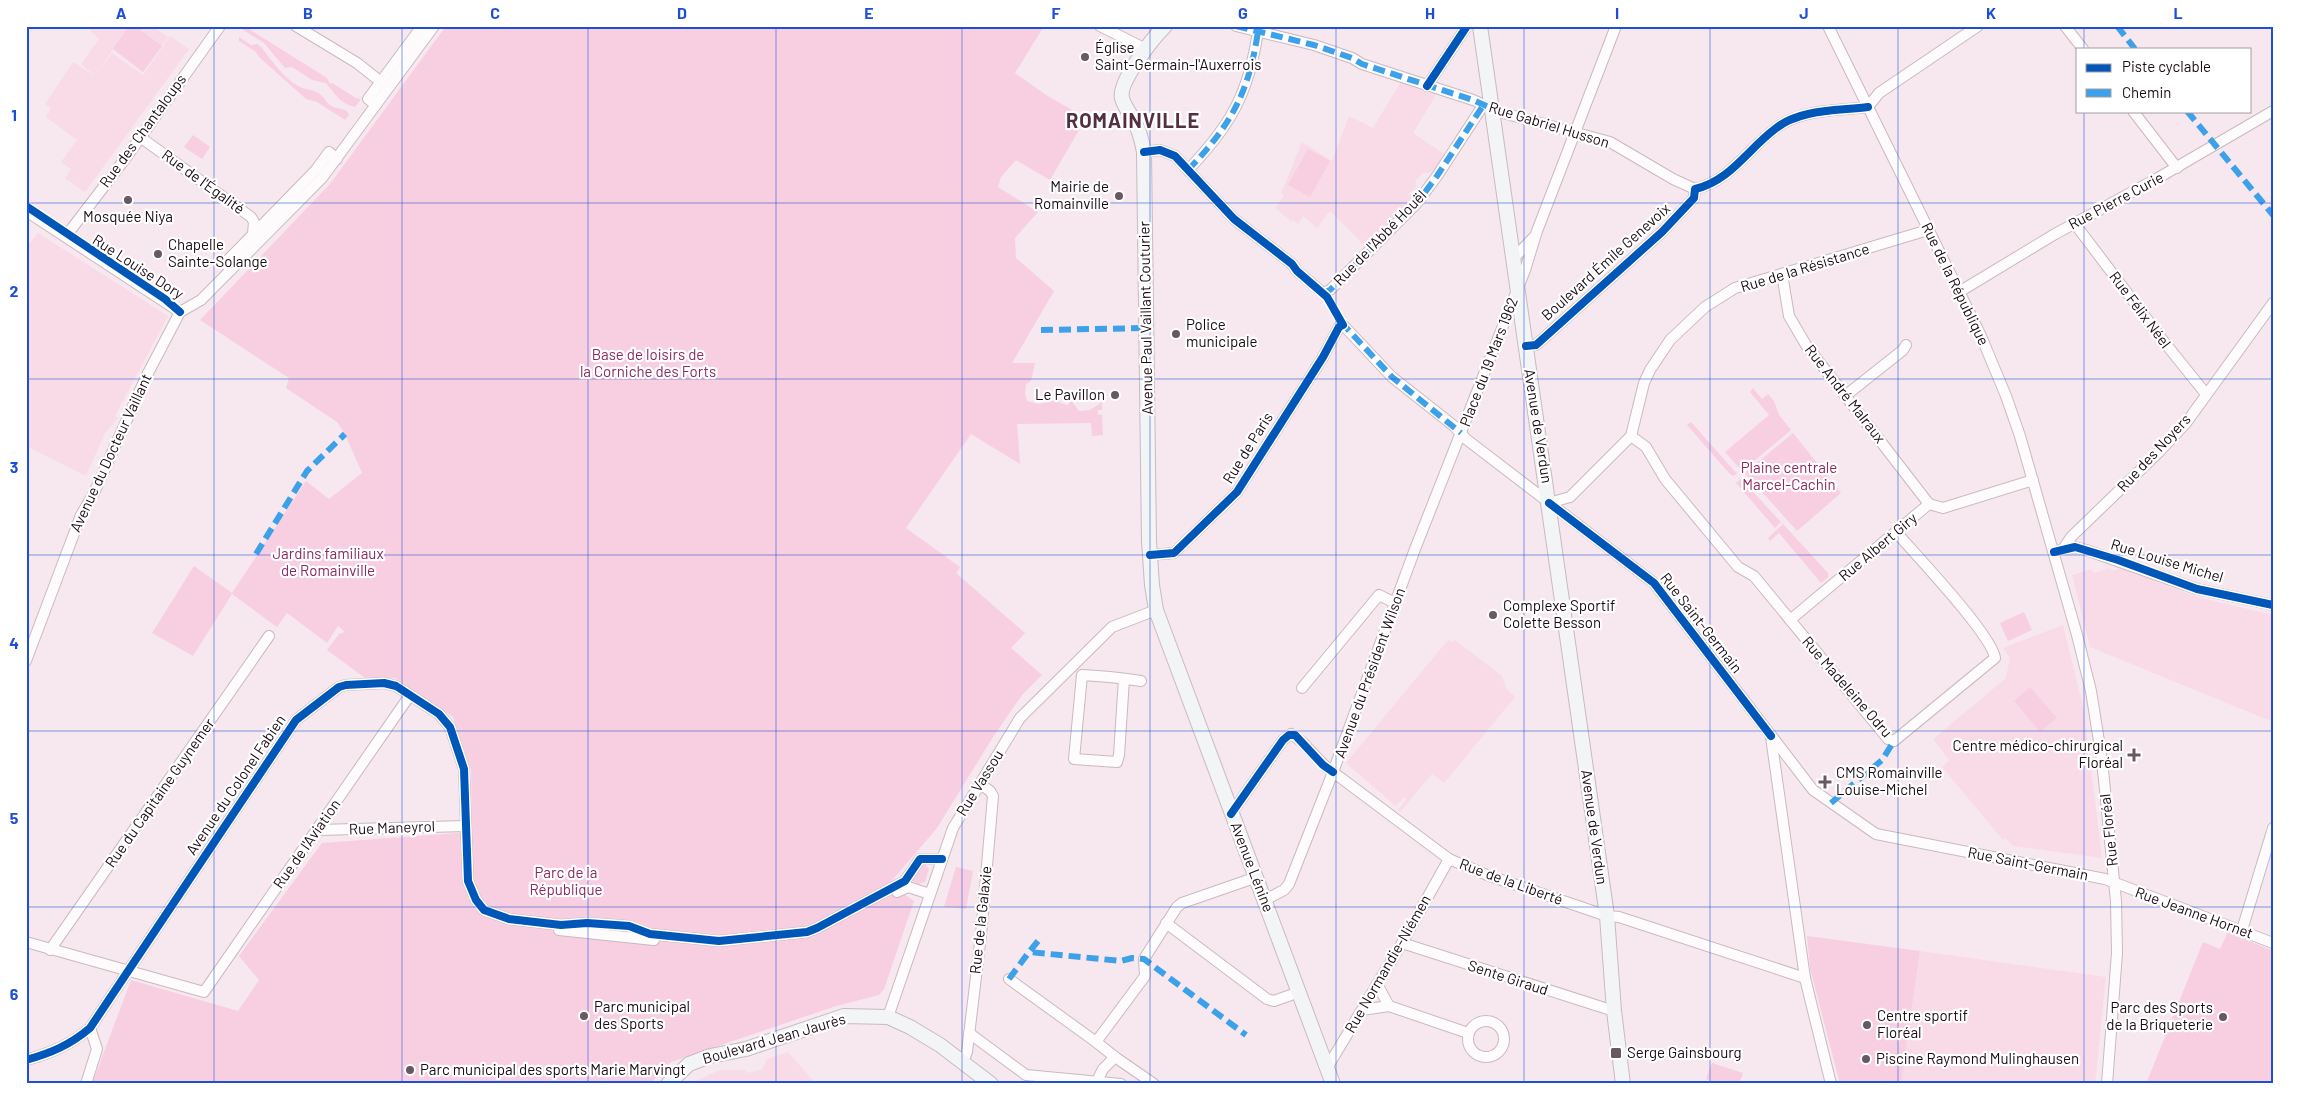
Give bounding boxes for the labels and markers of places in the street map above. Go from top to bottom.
place label: Église Saint-Germain-l'Auxerrois [1095,38,1261,73]
marker: Église Saint-Germain-l'Auxerrois [1079,51,1091,63]
place label: Mairie de Romainville [1034,177,1109,212]
marker: Mairie de Romainville [1113,190,1125,202]
marker: Mosquée Niya [122,194,134,206]
place label: Mosquée Niya [83,207,173,225]
place label: Chapelle Sainte-Solange [168,235,268,270]
marker: Chapelle Sainte-Solange [152,248,164,260]
place label: Police municipale [1186,315,1257,350]
marker: Police municipale [1170,328,1182,340]
place label: Le Pavillon [1035,385,1105,403]
marker: Le Pavillon [1109,389,1121,401]
place label: Complexe Sportif Colette Besson [1503,596,1615,631]
marker: Complexe Sportif Colette Besson [1487,609,1499,621]
place label: Centre médico-chirurgical Floréal [1953,736,2123,771]
marker: Centre médico-chirurgical Floréal [2127,748,2141,762]
place label: CMS Romainville Louise-Michel [1836,763,1943,798]
marker: CMS Romainville Louise-Michel [1818,775,1832,789]
place label: Parc municipal des Sports [594,997,690,1032]
place label: Parc des Sports de la Briqueterie [2106,998,2213,1033]
place label: Centre sportif Floréal [1877,1006,1968,1041]
marker: Parc municipal des Sports [578,1010,590,1022]
marker: Parc des Sports de la Briqueterie [2217,1011,2229,1023]
marker: Centre sportif Floréal [1861,1019,1873,1031]
place label: Serge Gainsbourg [1627,1043,1742,1061]
marker: Serge Gainsbourg [1609,1046,1623,1060]
place label: Piscine Raymond Mulinghausen [1876,1049,2079,1067]
marker: Piscine Raymond Mulinghausen [1860,1053,1872,1065]
place label: Parc municipal des sports Marie Marvingt [420,1060,686,1078]
marker: Parc municipal des sports Marie Marvingt [404,1064,416,1076]

